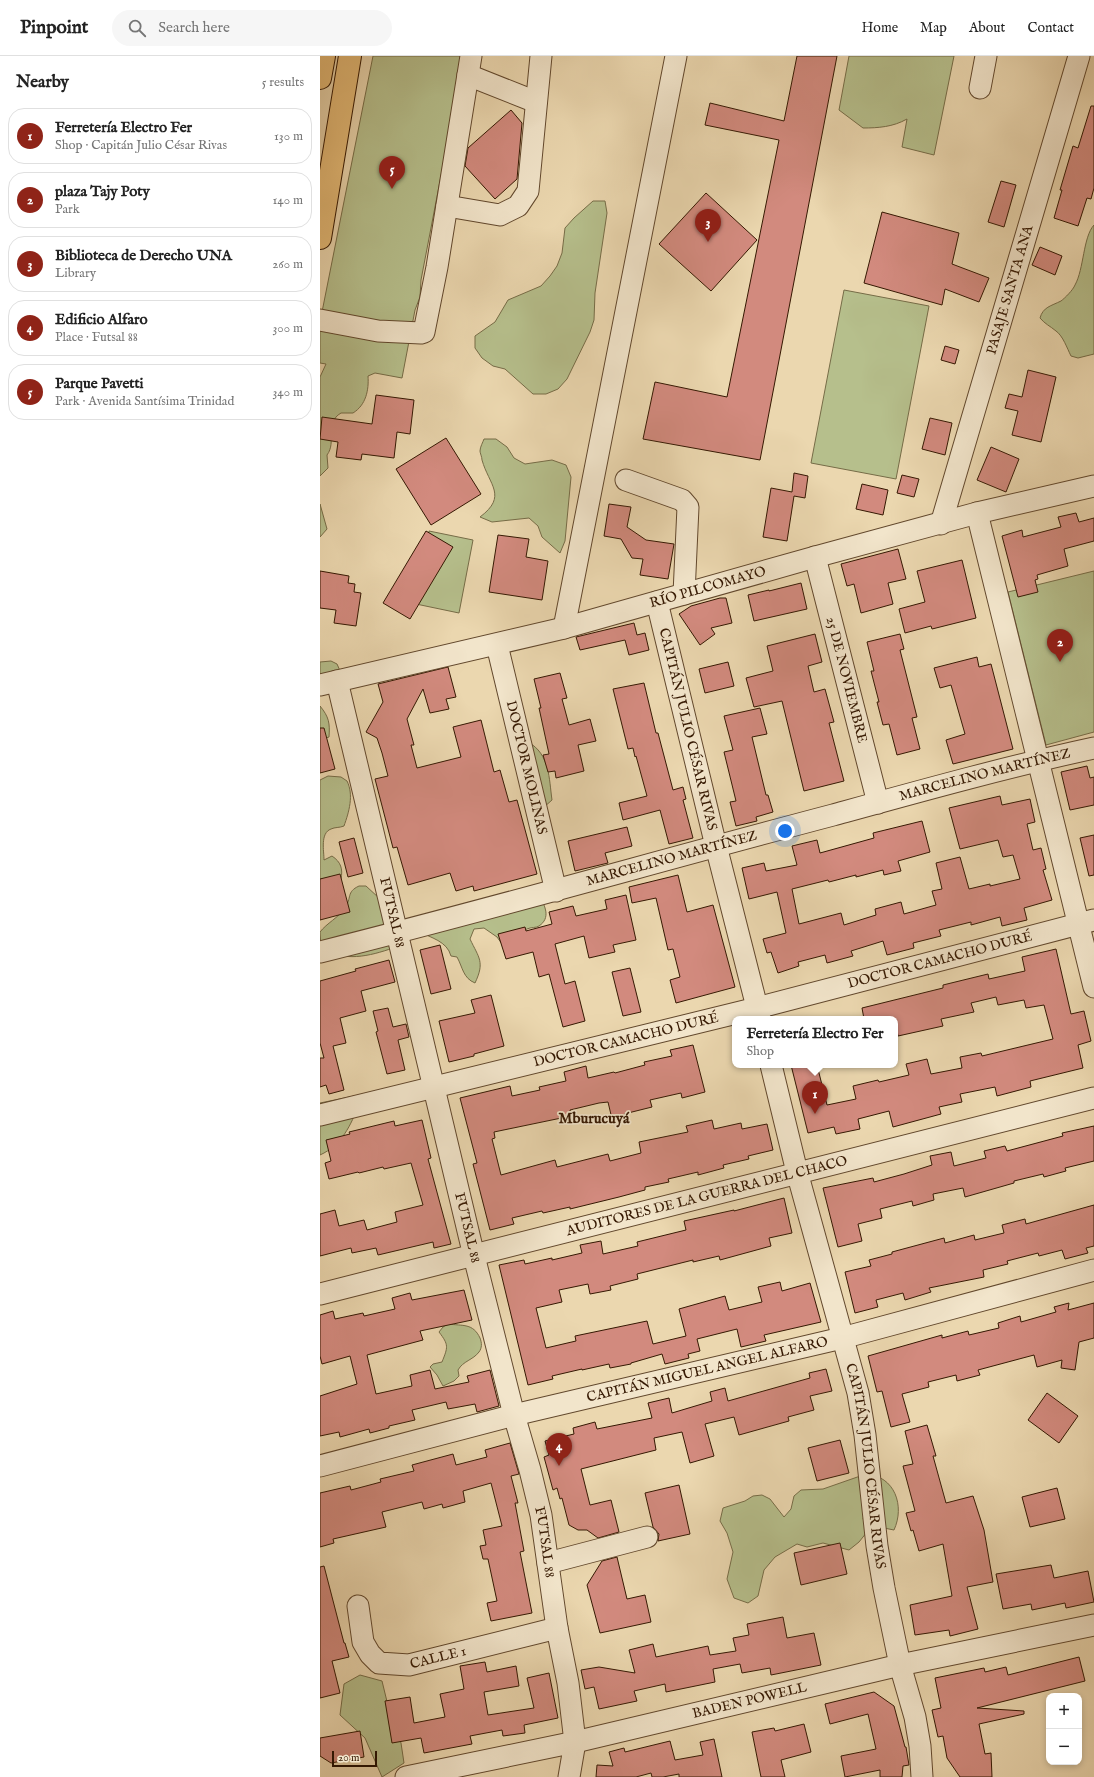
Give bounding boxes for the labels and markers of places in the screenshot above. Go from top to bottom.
pin: 5 [379,156,405,189]
pin: 3 [695,209,721,242]
pin: 2 [1047,629,1073,662]
pin: 1 [802,1081,828,1114]
pin: 4 [546,1433,572,1466]

